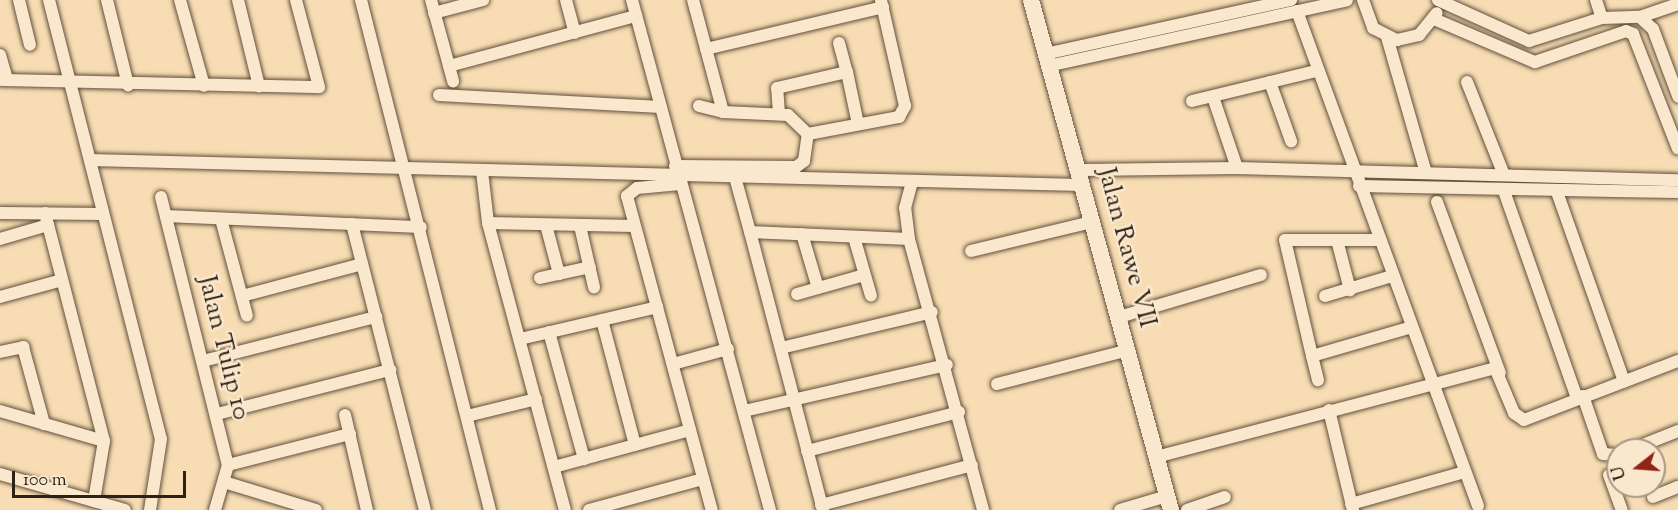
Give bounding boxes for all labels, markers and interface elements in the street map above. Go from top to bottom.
street label: Jalan Rawe VII [1090,165,1162,331]
street label: Jalan Tulip 10 [190,273,256,423]
north arrow [1606,438,1666,498]
scale bar [15,459,189,497]
text: U [1607,463,1633,482]
text: 100 m [23,468,67,494]

